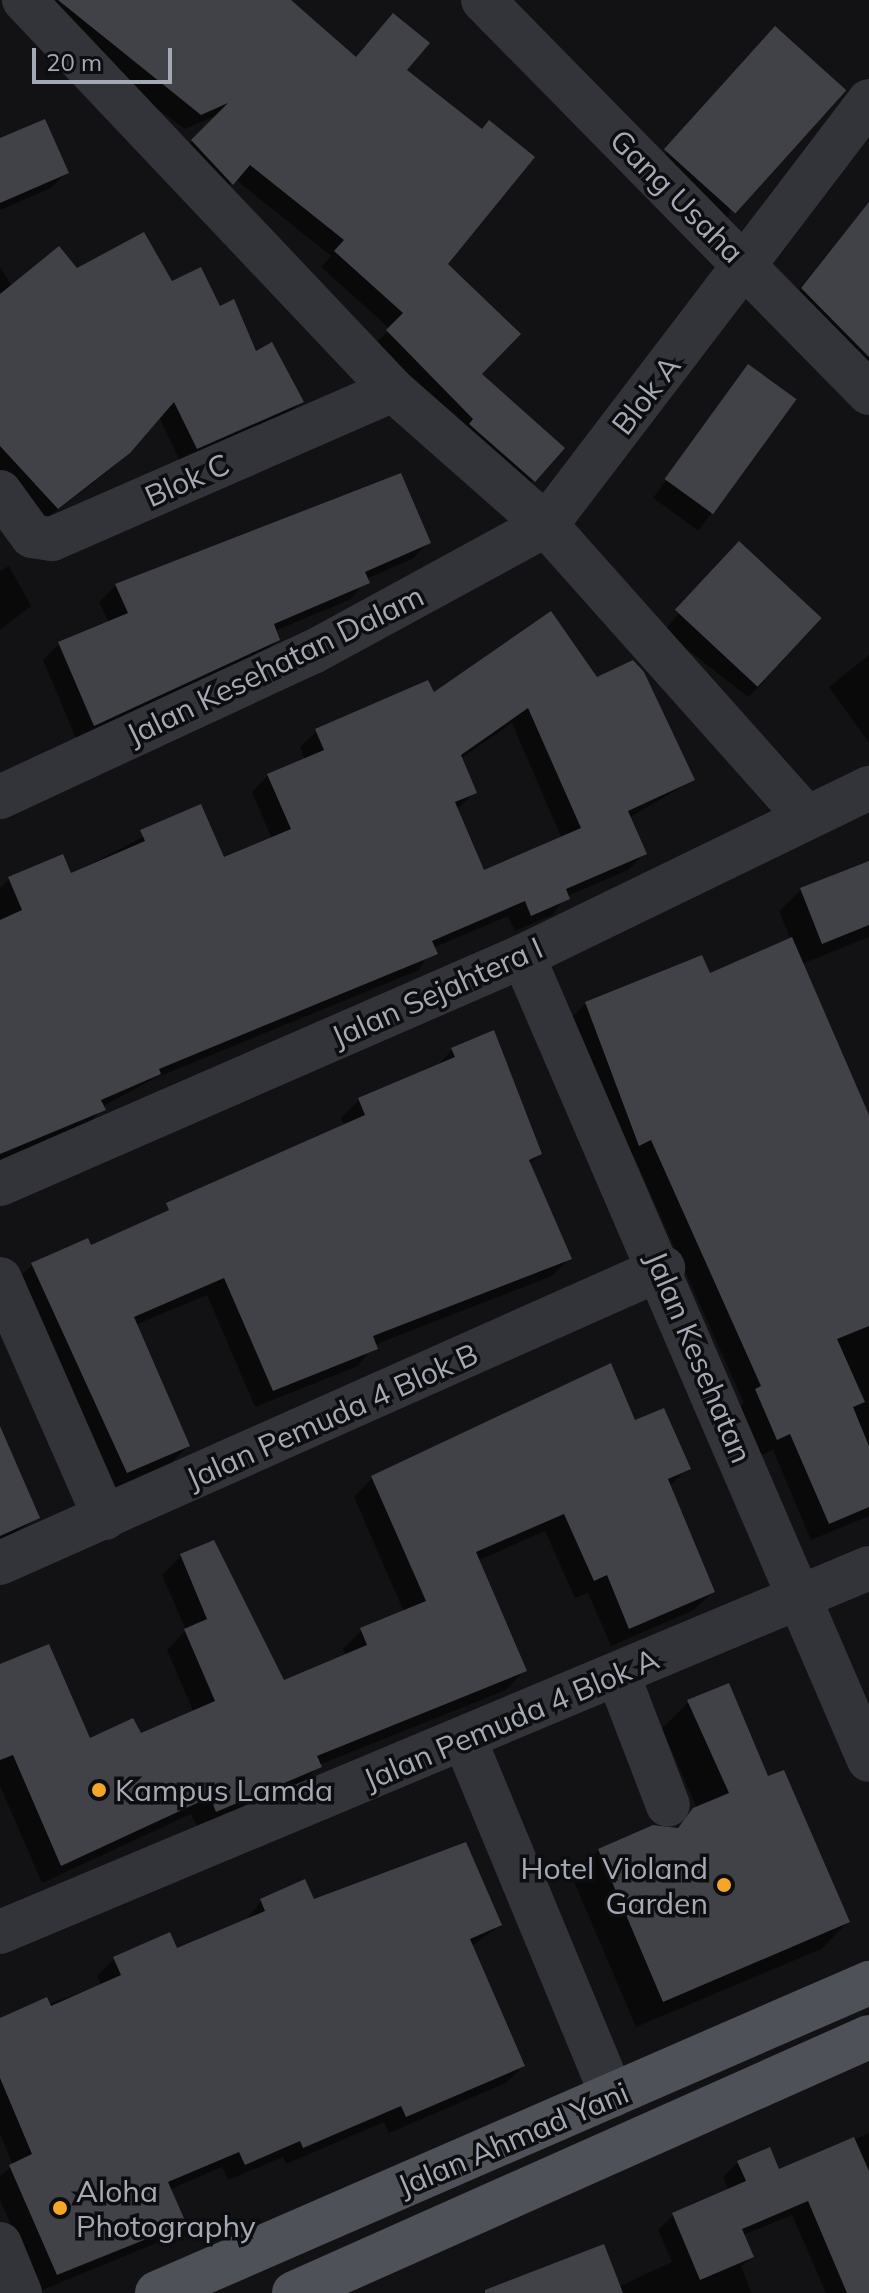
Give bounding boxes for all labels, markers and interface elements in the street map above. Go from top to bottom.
scale bar [36,32,176,82]
text: 20 m [46,47,102,77]
street label: Gang Usaha [603,122,751,270]
street label: Blok A [604,348,688,442]
street label: Blok C [139,446,235,514]
street label: Jalan Kesehatan Dalam [121,577,429,753]
street label: Jalan Sejahtera I [326,929,548,1055]
street label: Jalan Kesehatan [638,1246,760,1468]
street label: Jalan Pemuda 4 Blok B [181,1335,483,1497]
street label: Jalan Pemuda 4 Blok A [358,1641,664,1797]
place label: Kampus Lamda [115,1772,333,1808]
marker: Kampus Lamda [90,1781,108,1799]
place label: Hotel Violand Garden [520,1850,708,1920]
marker: Hotel Violand Garden [715,1876,733,1894]
street label: Jalan Ahmad Yani [392,2074,634,2204]
place label: Aloha Photography [76,2173,256,2244]
marker: Aloha Photography [51,2199,69,2217]

